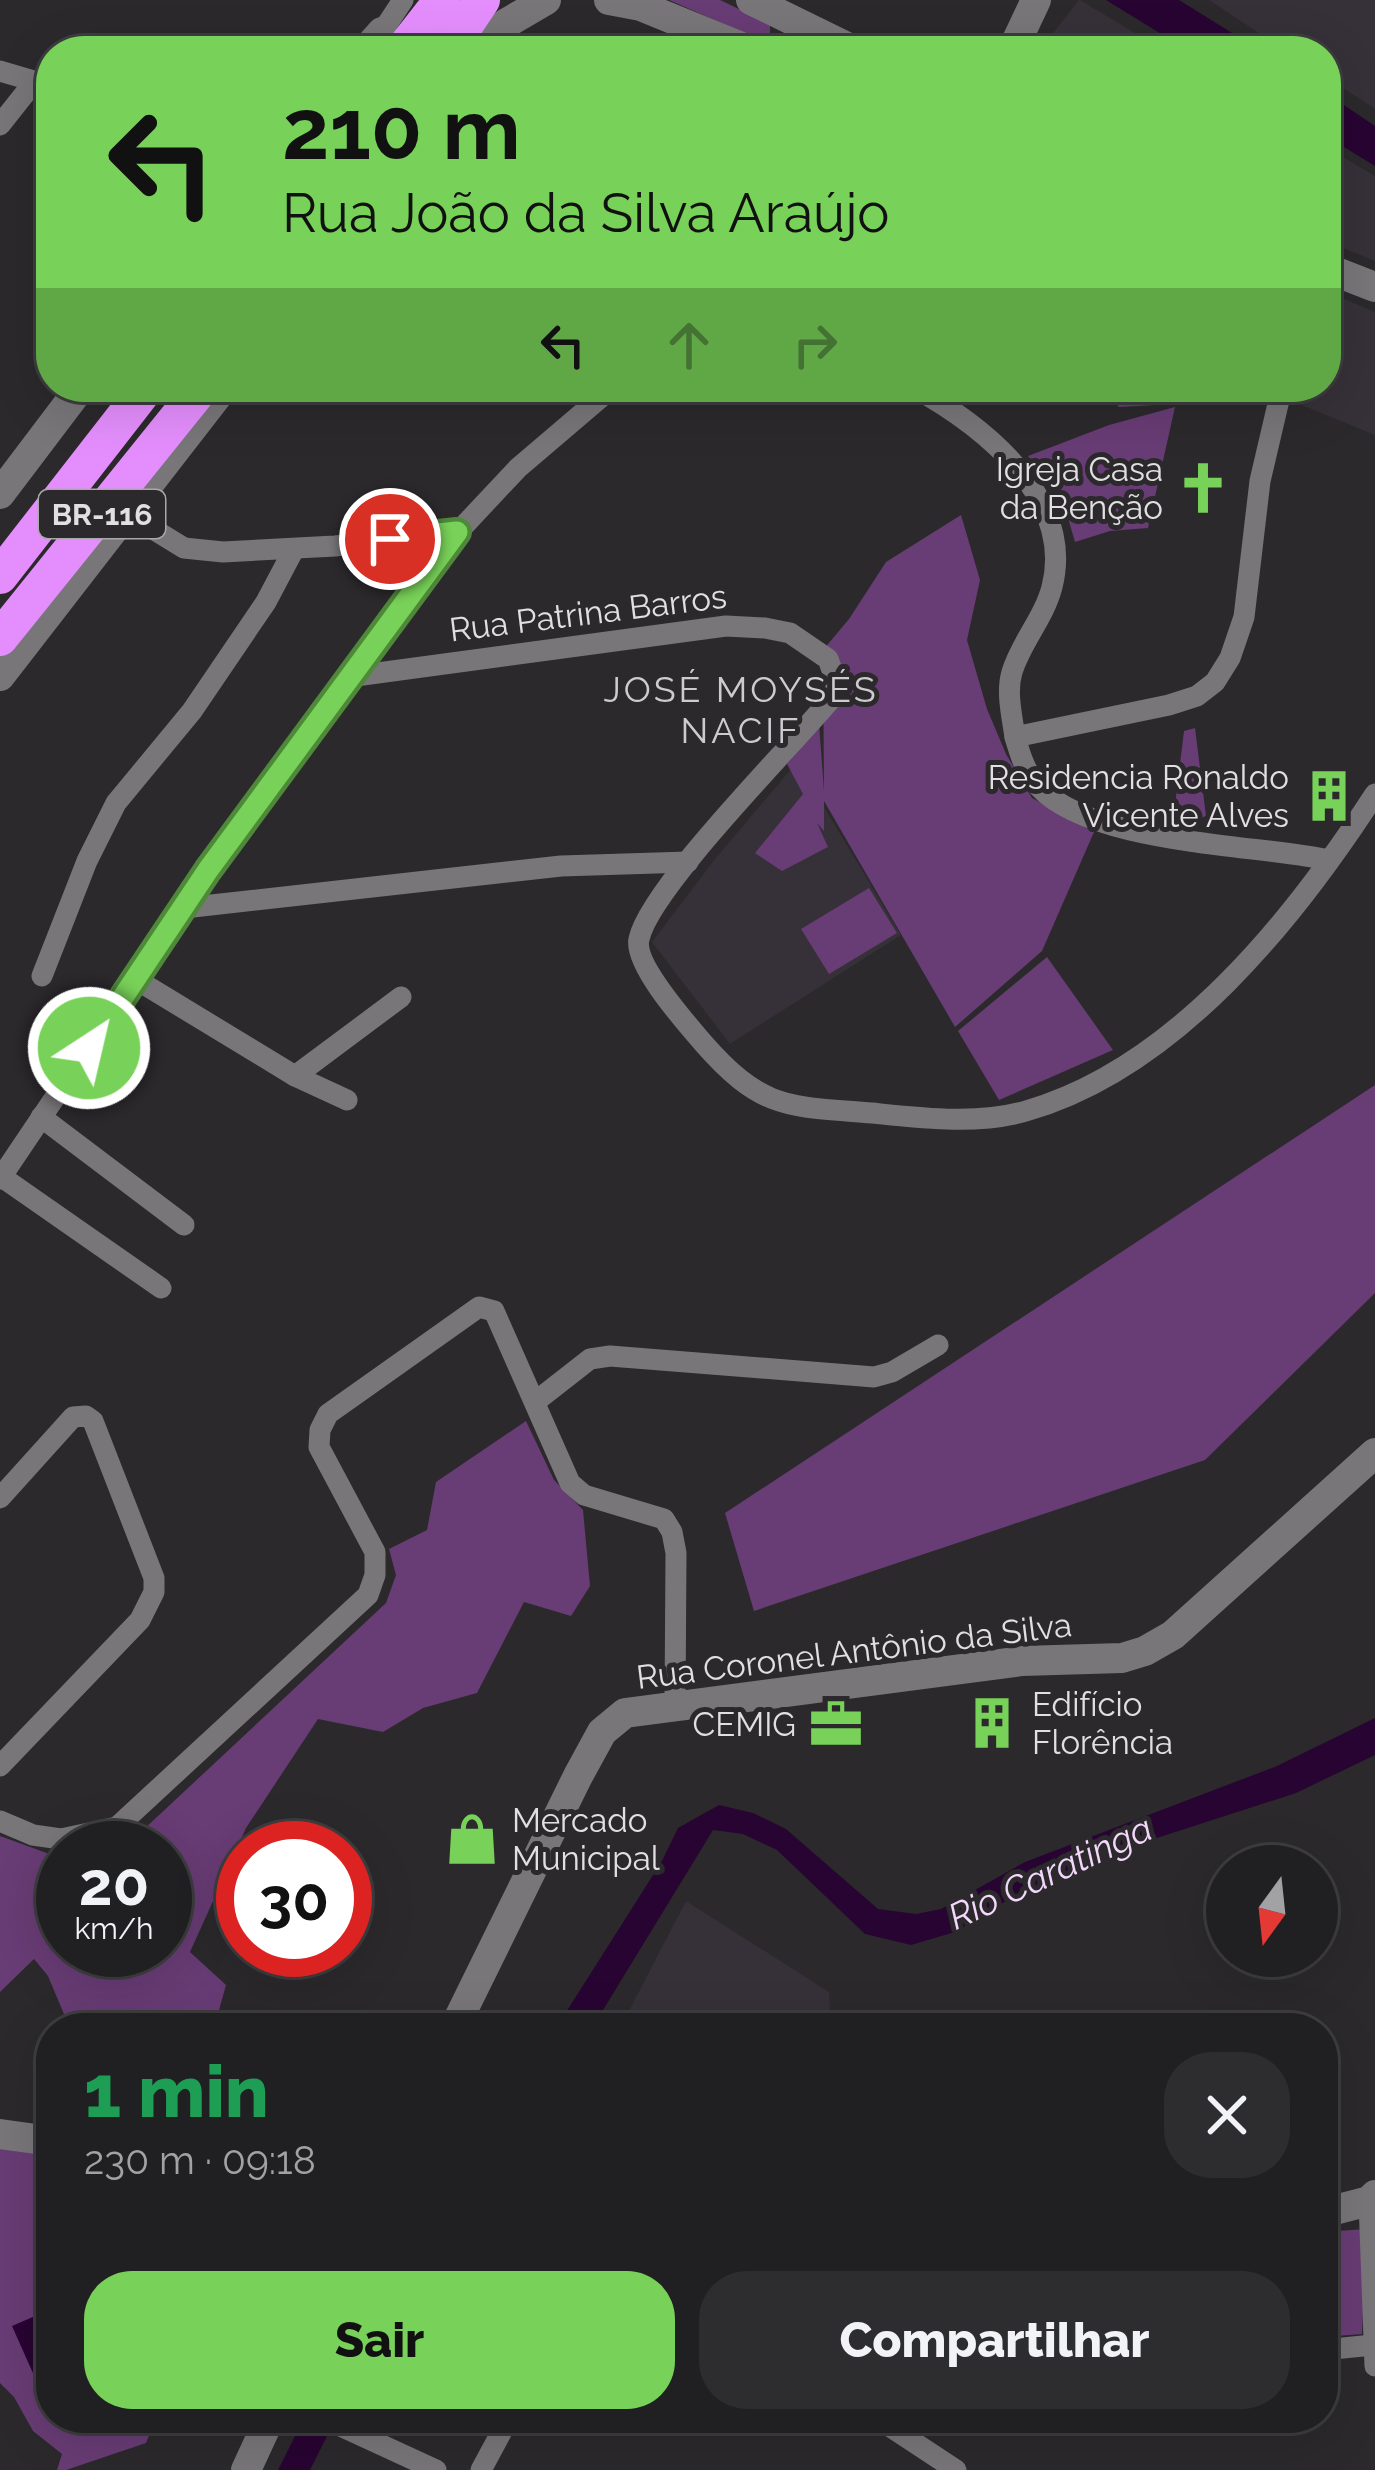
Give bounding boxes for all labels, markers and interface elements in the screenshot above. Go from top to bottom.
text: 210 m [282,80,521,179]
icon: left [84,84,240,240]
text: Rua João da Silva Araújo [282,181,889,245]
icon: left [530,312,596,378]
icon: ahead [656,312,722,378]
icon: right [782,312,848,378]
place label: Igreja Casa da Benção [996,450,1163,527]
church icon: Igreja Casa da Benção [1174,459,1232,517]
pin [339,488,441,590]
road number: BR-116 [39,490,165,538]
icon: arrive [357,506,423,572]
street label: Rua Patrina Barros [447,577,729,649]
district label: JOSÉ MOYSÉS NACIF [603,668,879,751]
place label: Residencia Ronaldo Vicente Alves [988,758,1289,835]
building icon: Residencia Ronaldo Vicente Alves [1300,767,1358,825]
position arrow [26,985,152,1111]
street label: Rua Coronel Antônio da Silva [634,1605,1074,1697]
place label: Edifício Florência [1032,1685,1173,1762]
building icon: Edifício Florência [963,1694,1021,1752]
office icon: CEMIG [807,1695,865,1753]
place label: CEMIG [693,1705,796,1744]
place label: Mercado Municipal [512,1801,661,1878]
water label: Rio Caratinga [941,1806,1159,1938]
shop icon: Mercado Municipal [443,1810,501,1868]
speed limit sign: 30 [216,1821,372,1977]
north arrow [1206,1845,1338,1977]
map controls [1206,1845,1338,1977]
text: 20 [79,1849,149,1919]
text: km/h [74,1911,154,1946]
text: 1 min [84,2049,269,2134]
button: close [1164,2052,1290,2178]
text: 230 m · 09:18 [84,2137,316,2183]
button: Sair [84,2271,675,2409]
button: Compartilhar [699,2271,1290,2409]

